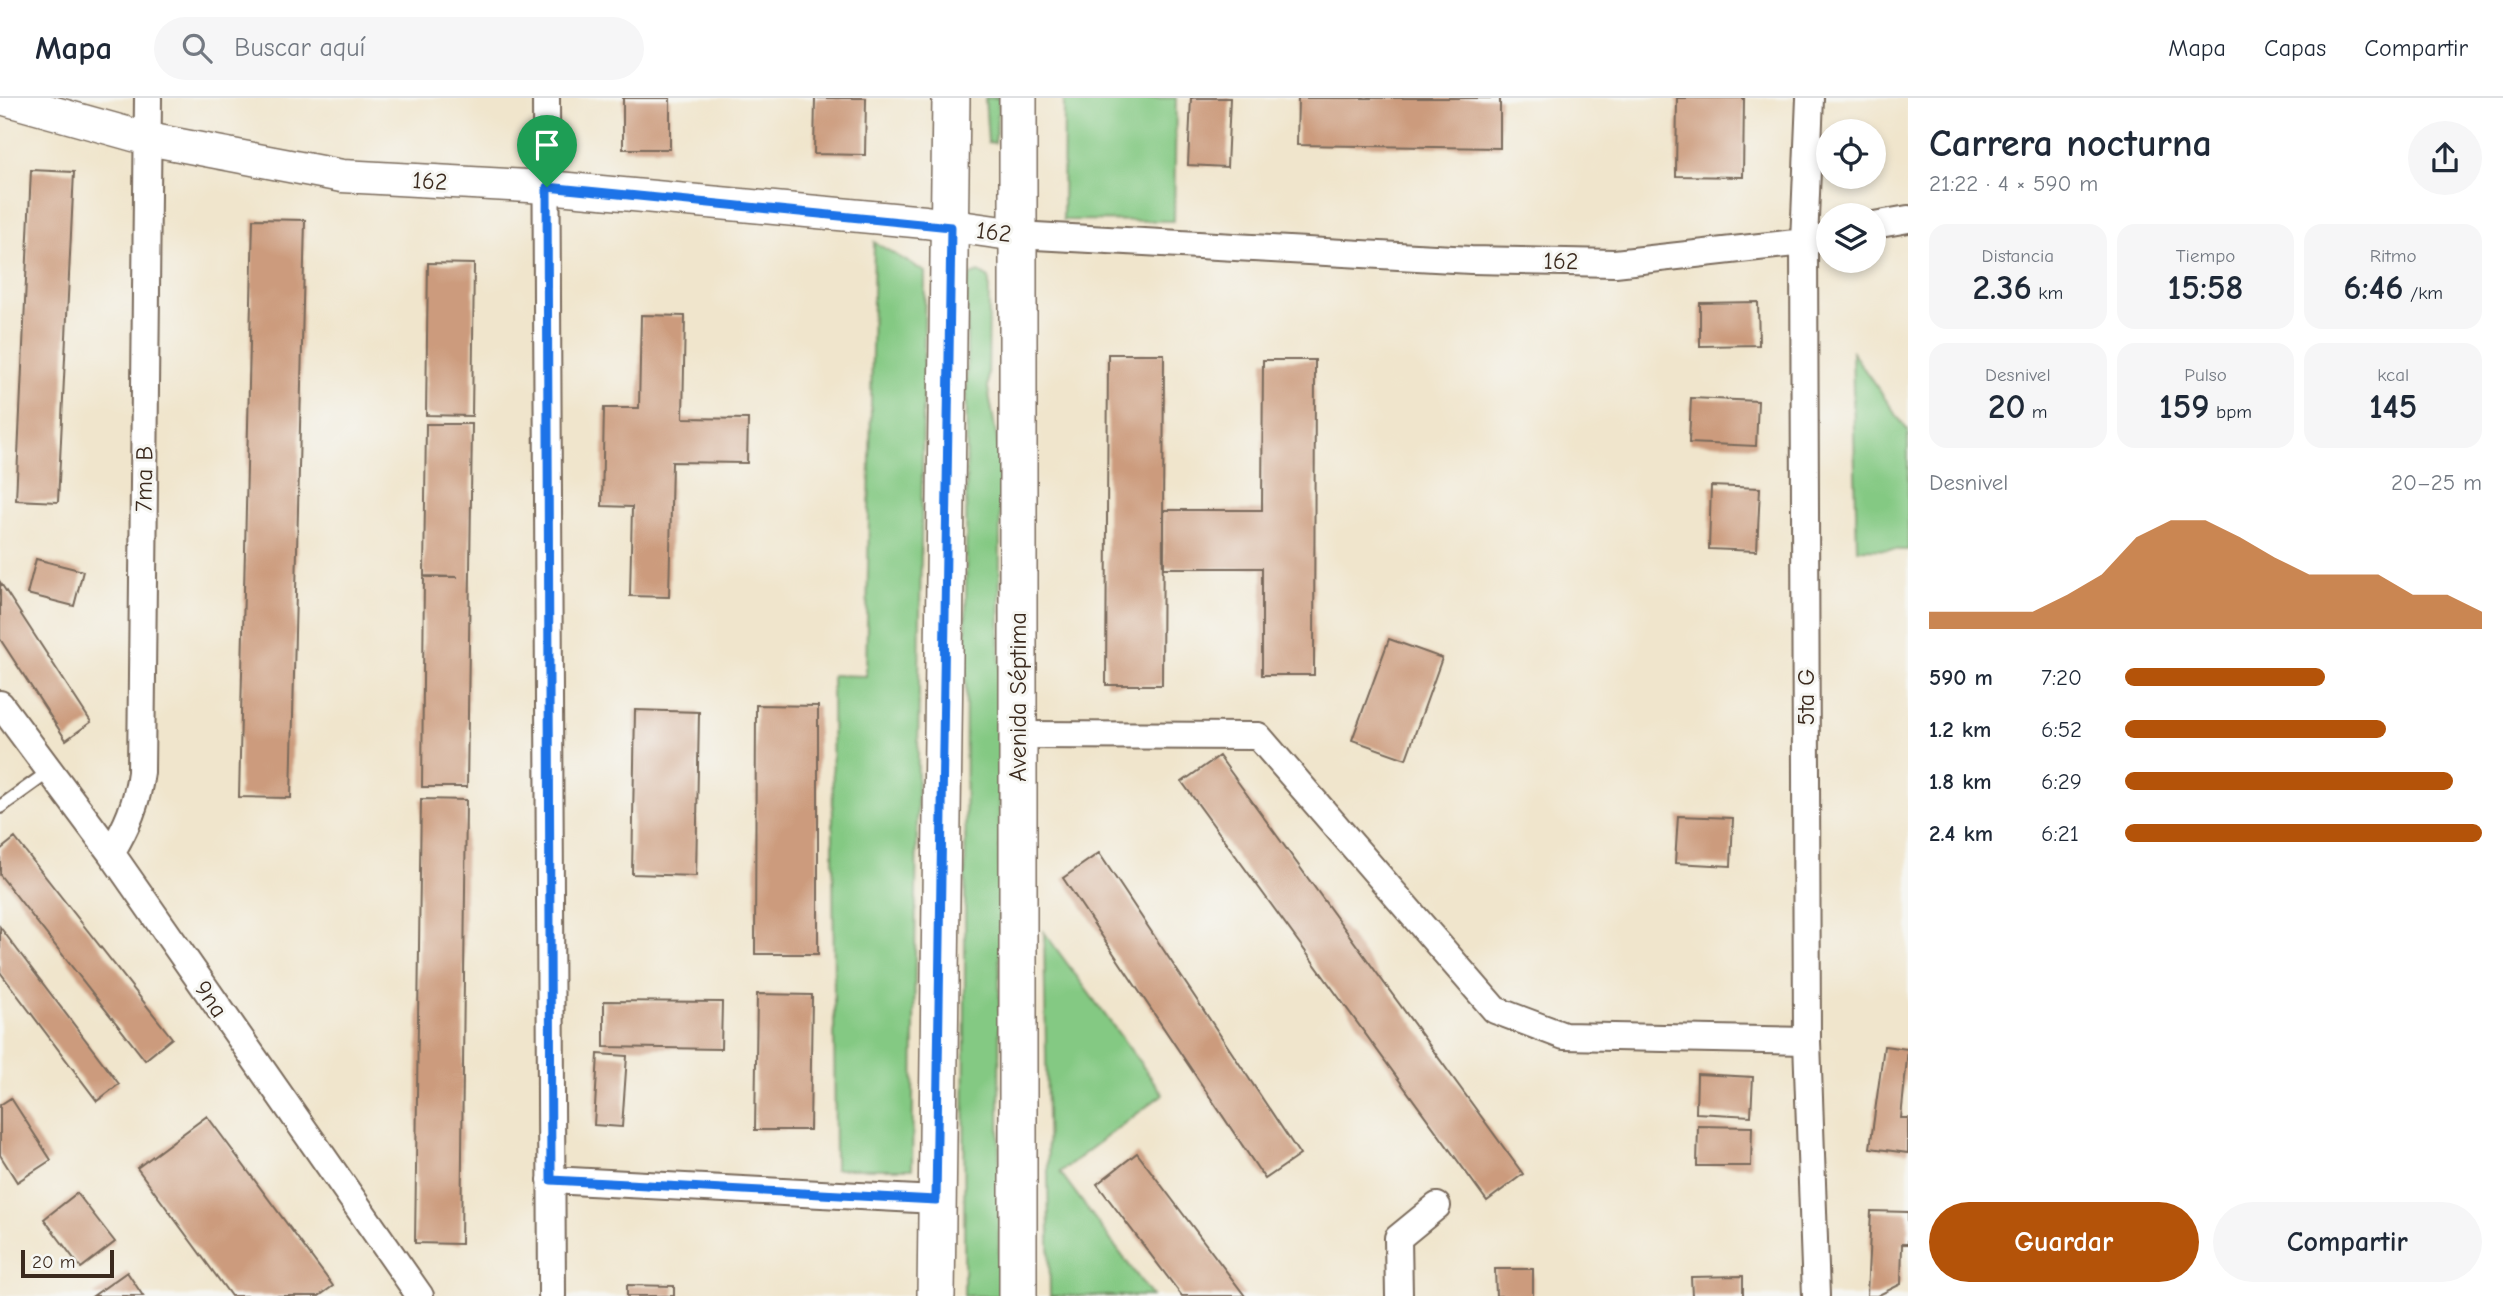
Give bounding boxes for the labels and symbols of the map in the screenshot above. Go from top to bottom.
pin [517,115,577,187]
street label: 162 [412,166,448,196]
street label: 162 [975,216,1013,248]
street label: 162 [1543,247,1579,275]
street label: 7ma B [129,446,159,512]
street label: Avenida Séptima [1004,612,1032,782]
street label: 5ta G [1792,669,1820,725]
street label: 9na [189,975,233,1023]
scale bar [21,1247,114,1279]

